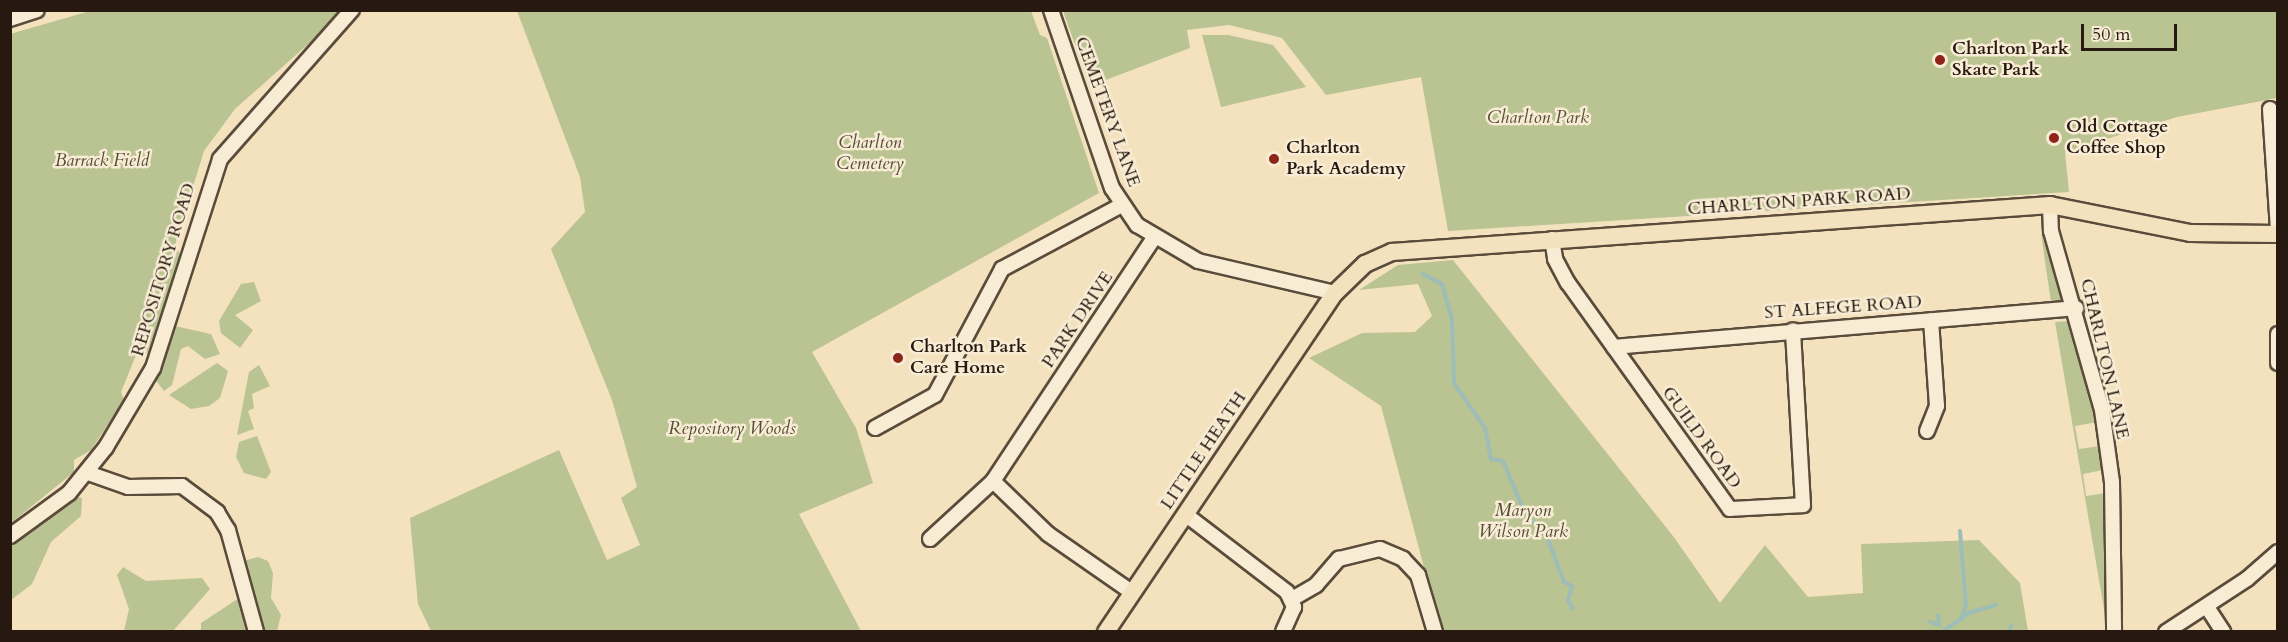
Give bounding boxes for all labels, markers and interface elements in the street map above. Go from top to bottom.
scale bar [2084,12,2180,50]
text: 50 m [2092,22,2131,47]
street label: CEMETERY LANE [1070,34,1144,190]
place label: Charlton Park Skate Park [1952,39,2069,82]
marker: Charlton Park Skate Park [1933,53,1947,67]
park label: Charlton Park [1487,107,1589,129]
place label: Old Cottage Coffee Shop [2066,117,2168,160]
marker: Old Cottage Coffee Shop [2047,131,2061,145]
park label: Charlton Cemetery [836,133,904,176]
place label: Charlton Park Academy [1286,138,1406,180]
park label: Barrack Field [55,150,149,172]
marker: Charlton Park Academy [1267,152,1281,166]
street label: REPOSITORY ROAD [127,181,201,359]
street label: CHARLTON PARK ROAD [1687,183,1911,221]
street label: PARK DRIVE [1038,268,1118,372]
street label: CHARLTON LANE [2075,277,2133,441]
street label: ST ALFEGE ROAD [1764,292,1922,324]
place label: Charlton Park Care Home [910,337,1027,380]
marker: Charlton Park Care Home [891,351,905,365]
street label: GUILD ROAD [1657,383,1745,493]
street label: LITTLE HEATH [1157,388,1251,514]
park label: Repository Woods [668,418,796,440]
park label: Maryon Wilson Park [1478,501,1568,544]

